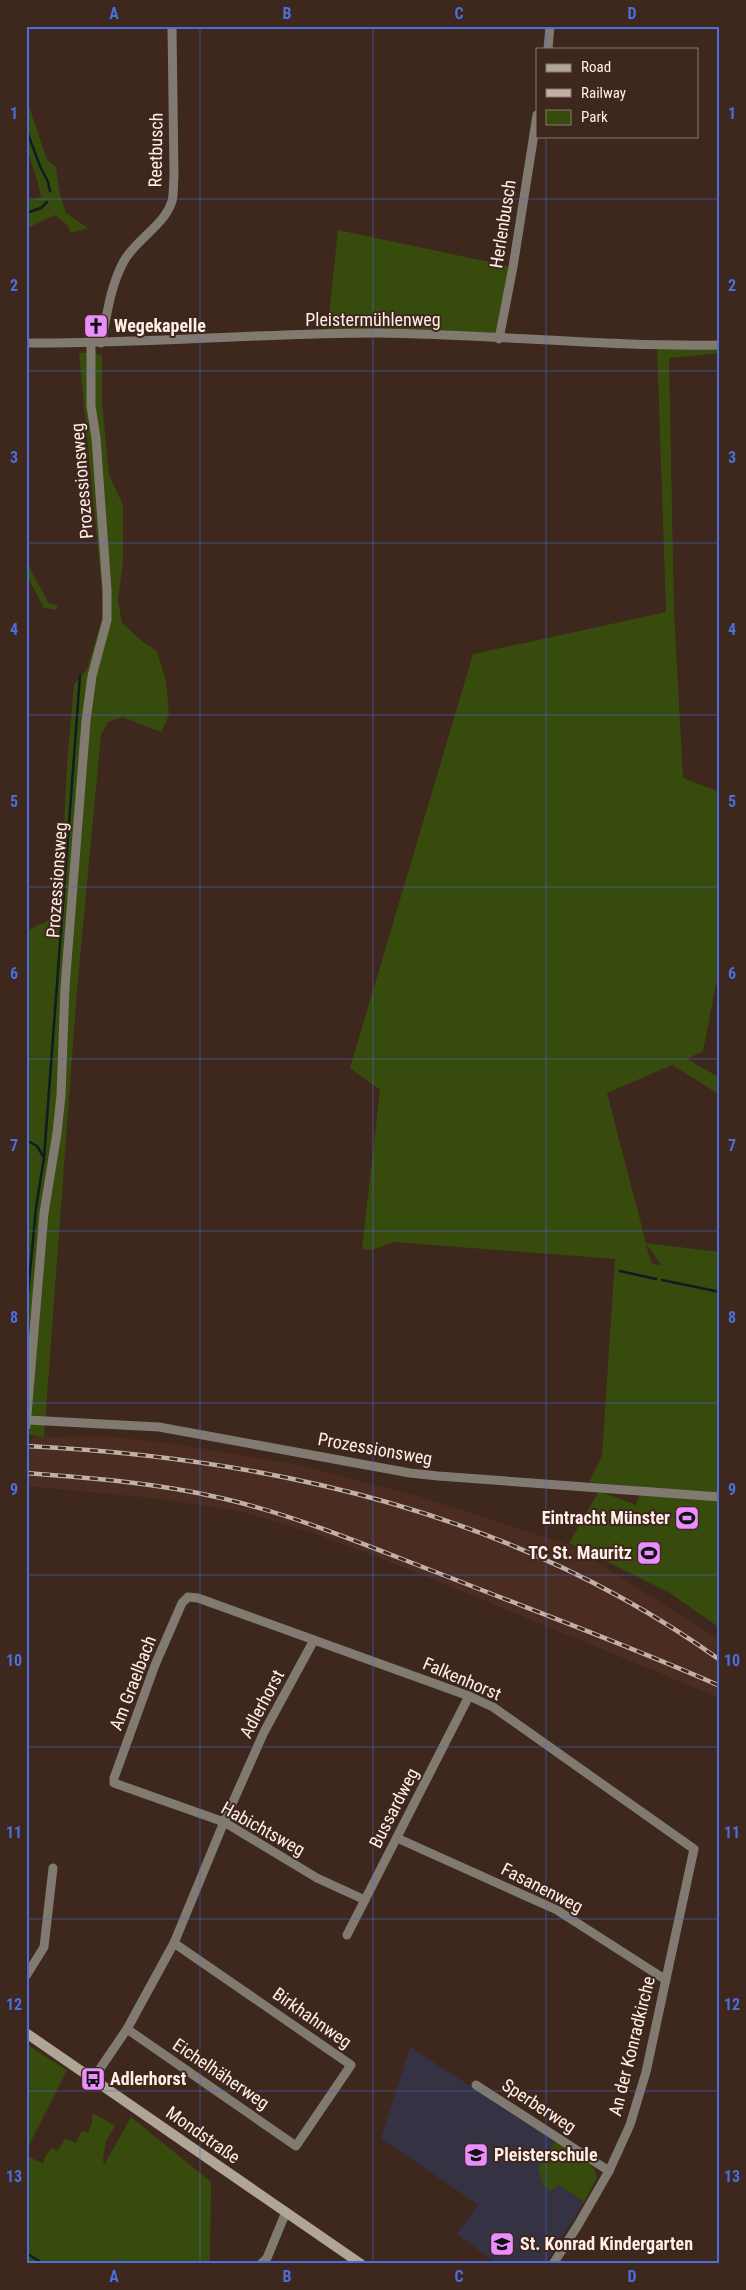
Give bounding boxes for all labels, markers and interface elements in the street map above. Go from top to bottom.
text: A [109,4,119,23]
text: B [283,4,292,23]
text: C [454,4,464,23]
text: D [627,4,637,23]
legend [536,48,698,138]
text: Road [581,58,611,76]
text: Railway [581,84,626,102]
text: 1 [10,104,18,123]
text: 1 [728,104,736,123]
text: Park [581,108,608,126]
street label: Reetbusch [144,113,167,187]
street label: Herlenbusch [485,178,520,270]
text: 2 [10,276,18,295]
text: 2 [728,276,736,295]
street label: Pleistermühlenweg [305,309,441,330]
church icon: Wegekapelle [83,313,109,339]
place label: Wegekapelle [114,315,206,336]
street label: Prozessionsweg [66,422,97,540]
text: 3 [10,448,18,467]
text: 3 [728,448,736,467]
text: 4 [10,620,18,639]
text: 4 [728,620,736,639]
text: 5 [10,792,18,811]
text: 5 [728,792,736,811]
street label: Prozessionsweg [42,821,71,939]
text: 6 [10,964,18,983]
text: 6 [728,964,736,983]
text: 7 [10,1136,18,1155]
text: 7 [728,1136,736,1155]
text: 8 [10,1308,18,1327]
text: 8 [728,1308,736,1327]
street label: Prozessionsweg [316,1428,434,1469]
text: 9 [10,1480,18,1499]
text: 9 [728,1480,736,1499]
sports icon: Eintracht Münster [674,1505,700,1531]
place label: Eintracht Münster [542,1507,670,1528]
sports icon: TC St. Mauritz [636,1540,662,1566]
place label: TC St. Mauritz [528,1542,632,1563]
street label: Am Graelbach [105,1633,160,1733]
text: 10 [6,1651,22,1670]
text: 10 [724,1651,740,1670]
street label: Falkenhorst [420,1653,504,1704]
street label: Adlerhorst [235,1666,288,1741]
street label: Bussardweg [364,1764,423,1851]
street label: Habichtsweg [218,1797,309,1860]
text: 11 [6,1823,22,1842]
text: 11 [724,1823,740,1842]
street label: Fasanenweg [498,1858,587,1917]
street label: An der Konradkirche [604,1974,659,2118]
street label: Birkhahnweg [269,1983,356,2052]
text: 12 [6,1995,22,2014]
text: 12 [724,1995,740,2014]
street label: Eichelhäherweg [169,2034,273,2114]
bus stop icon: Adlerhorst [80,2066,106,2092]
place label: Adlerhorst [110,2068,187,2089]
street label: Sperberweg [498,2074,580,2137]
street label: Mondstraße [162,2101,244,2168]
school or university icon: Pleisterschule [463,2142,489,2168]
place label: Pleisterschule [494,2144,598,2165]
text: 13 [6,2167,22,2186]
text: 13 [724,2167,740,2186]
school or university icon: St. Konrad Kindergarten [489,2231,515,2257]
place label: St. Konrad Kindergarten [520,2233,693,2254]
text: A [109,2267,119,2286]
text: B [283,2267,292,2286]
text: C [454,2267,464,2286]
text: D [627,2267,637,2286]

